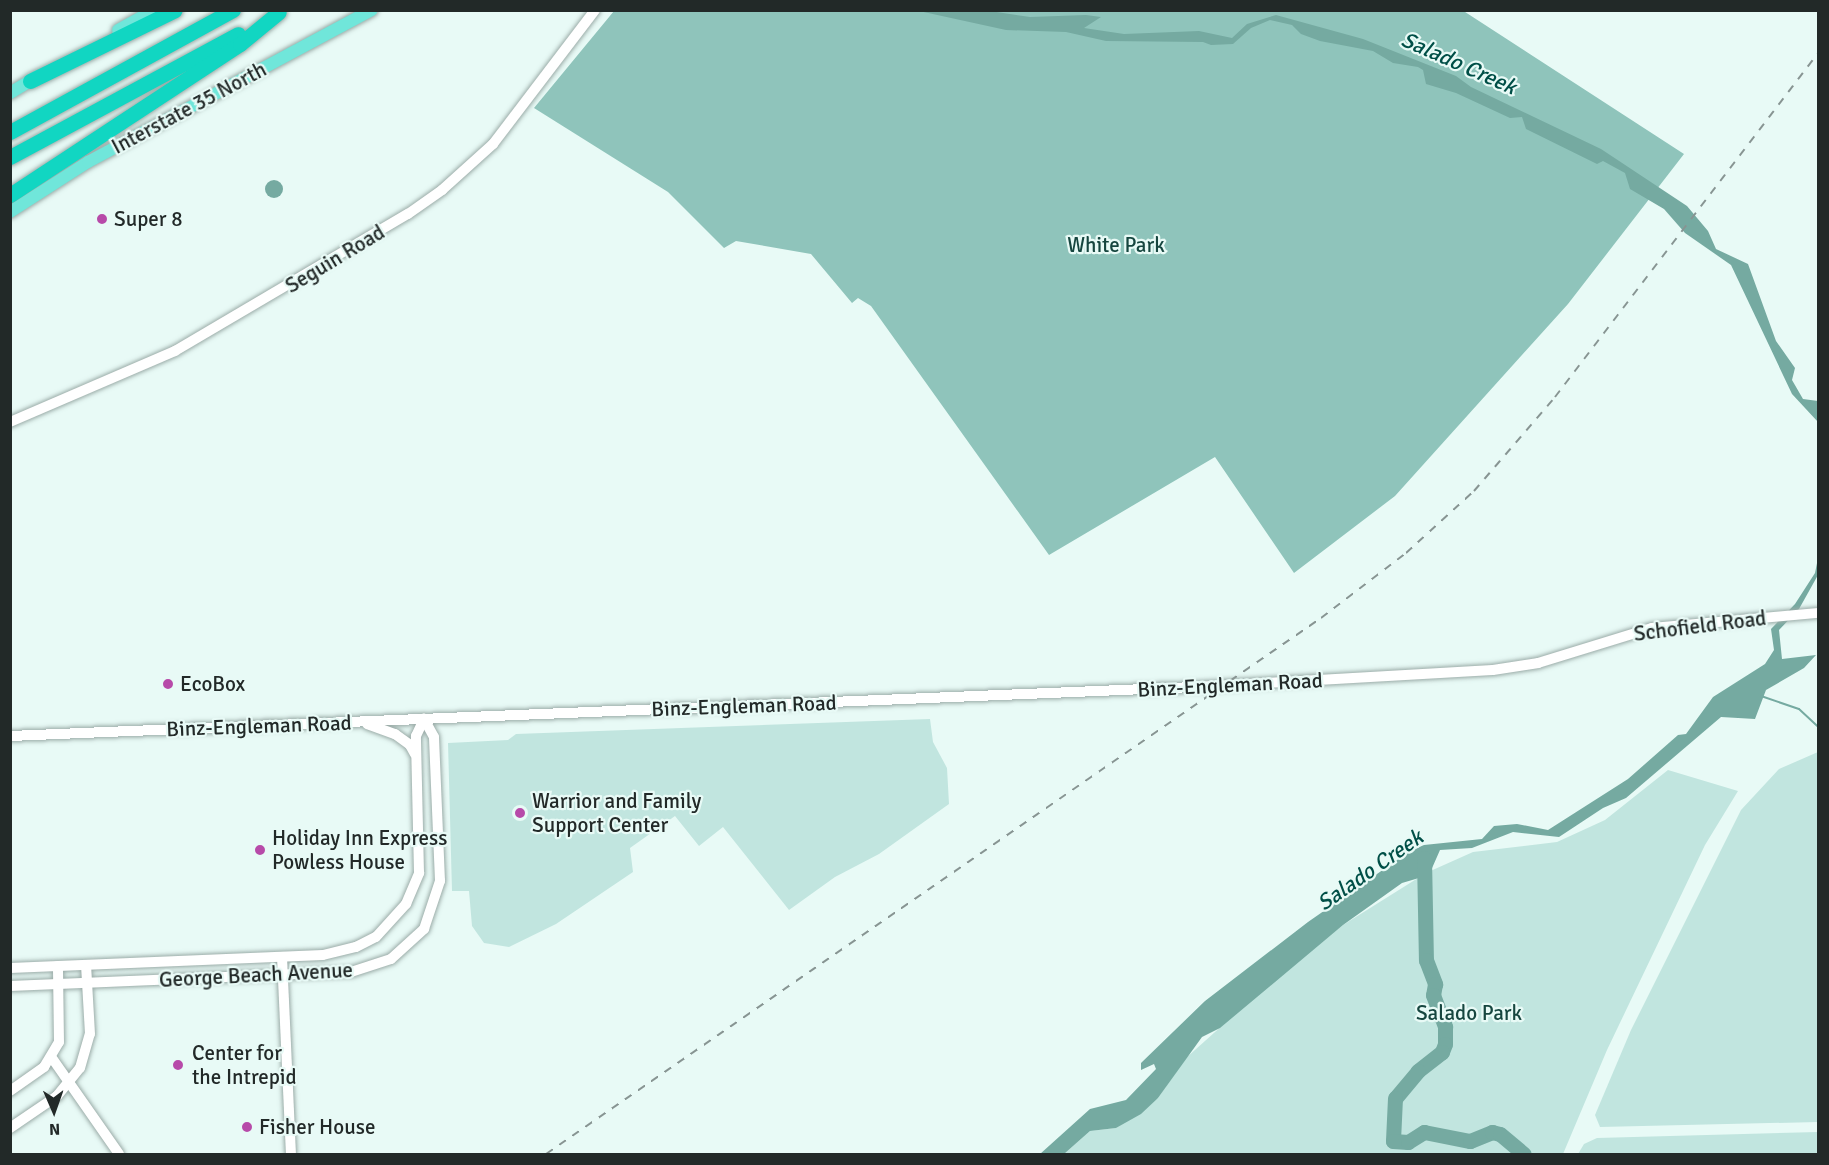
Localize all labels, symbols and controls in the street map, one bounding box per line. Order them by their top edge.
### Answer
water label: Salado Creek [1397,26,1521,100]
street label: Interstate 35 North [107,57,271,159]
place label: Super 8 [114,206,182,232]
marker: Super 8 [95,212,109,226]
street label: Seguin Road [281,220,389,298]
park label: White Park [1067,232,1165,258]
street label: Schofield Road [1632,605,1768,647]
street label: Binz-Engleman Road [1137,668,1323,702]
place label: EcoBox [180,671,245,697]
marker: EcoBox [161,677,175,691]
street label: Binz-Engleman Road [651,690,837,722]
street label: Binz-Engleman Road [166,710,352,742]
place label: Warrior and Family Support Center [532,788,701,838]
marker: Warrior and Family Support Center [513,806,527,820]
water label: Salado Creek [1312,824,1428,916]
place label: Holiday Inn Express Powless House [272,825,447,875]
marker: Holiday Inn Express Powless House [253,843,267,857]
street label: George Beach Avenue [158,957,354,993]
park label: Salado Park [1416,1000,1522,1026]
place label: Center for the Intrepid [192,1040,297,1090]
marker: Center for the Intrepid [169,1056,187,1074]
north arrow [24,1081,84,1141]
place label: Fisher House [259,1114,375,1140]
text: N [49,1119,61,1139]
marker: Fisher House [240,1120,254,1134]

